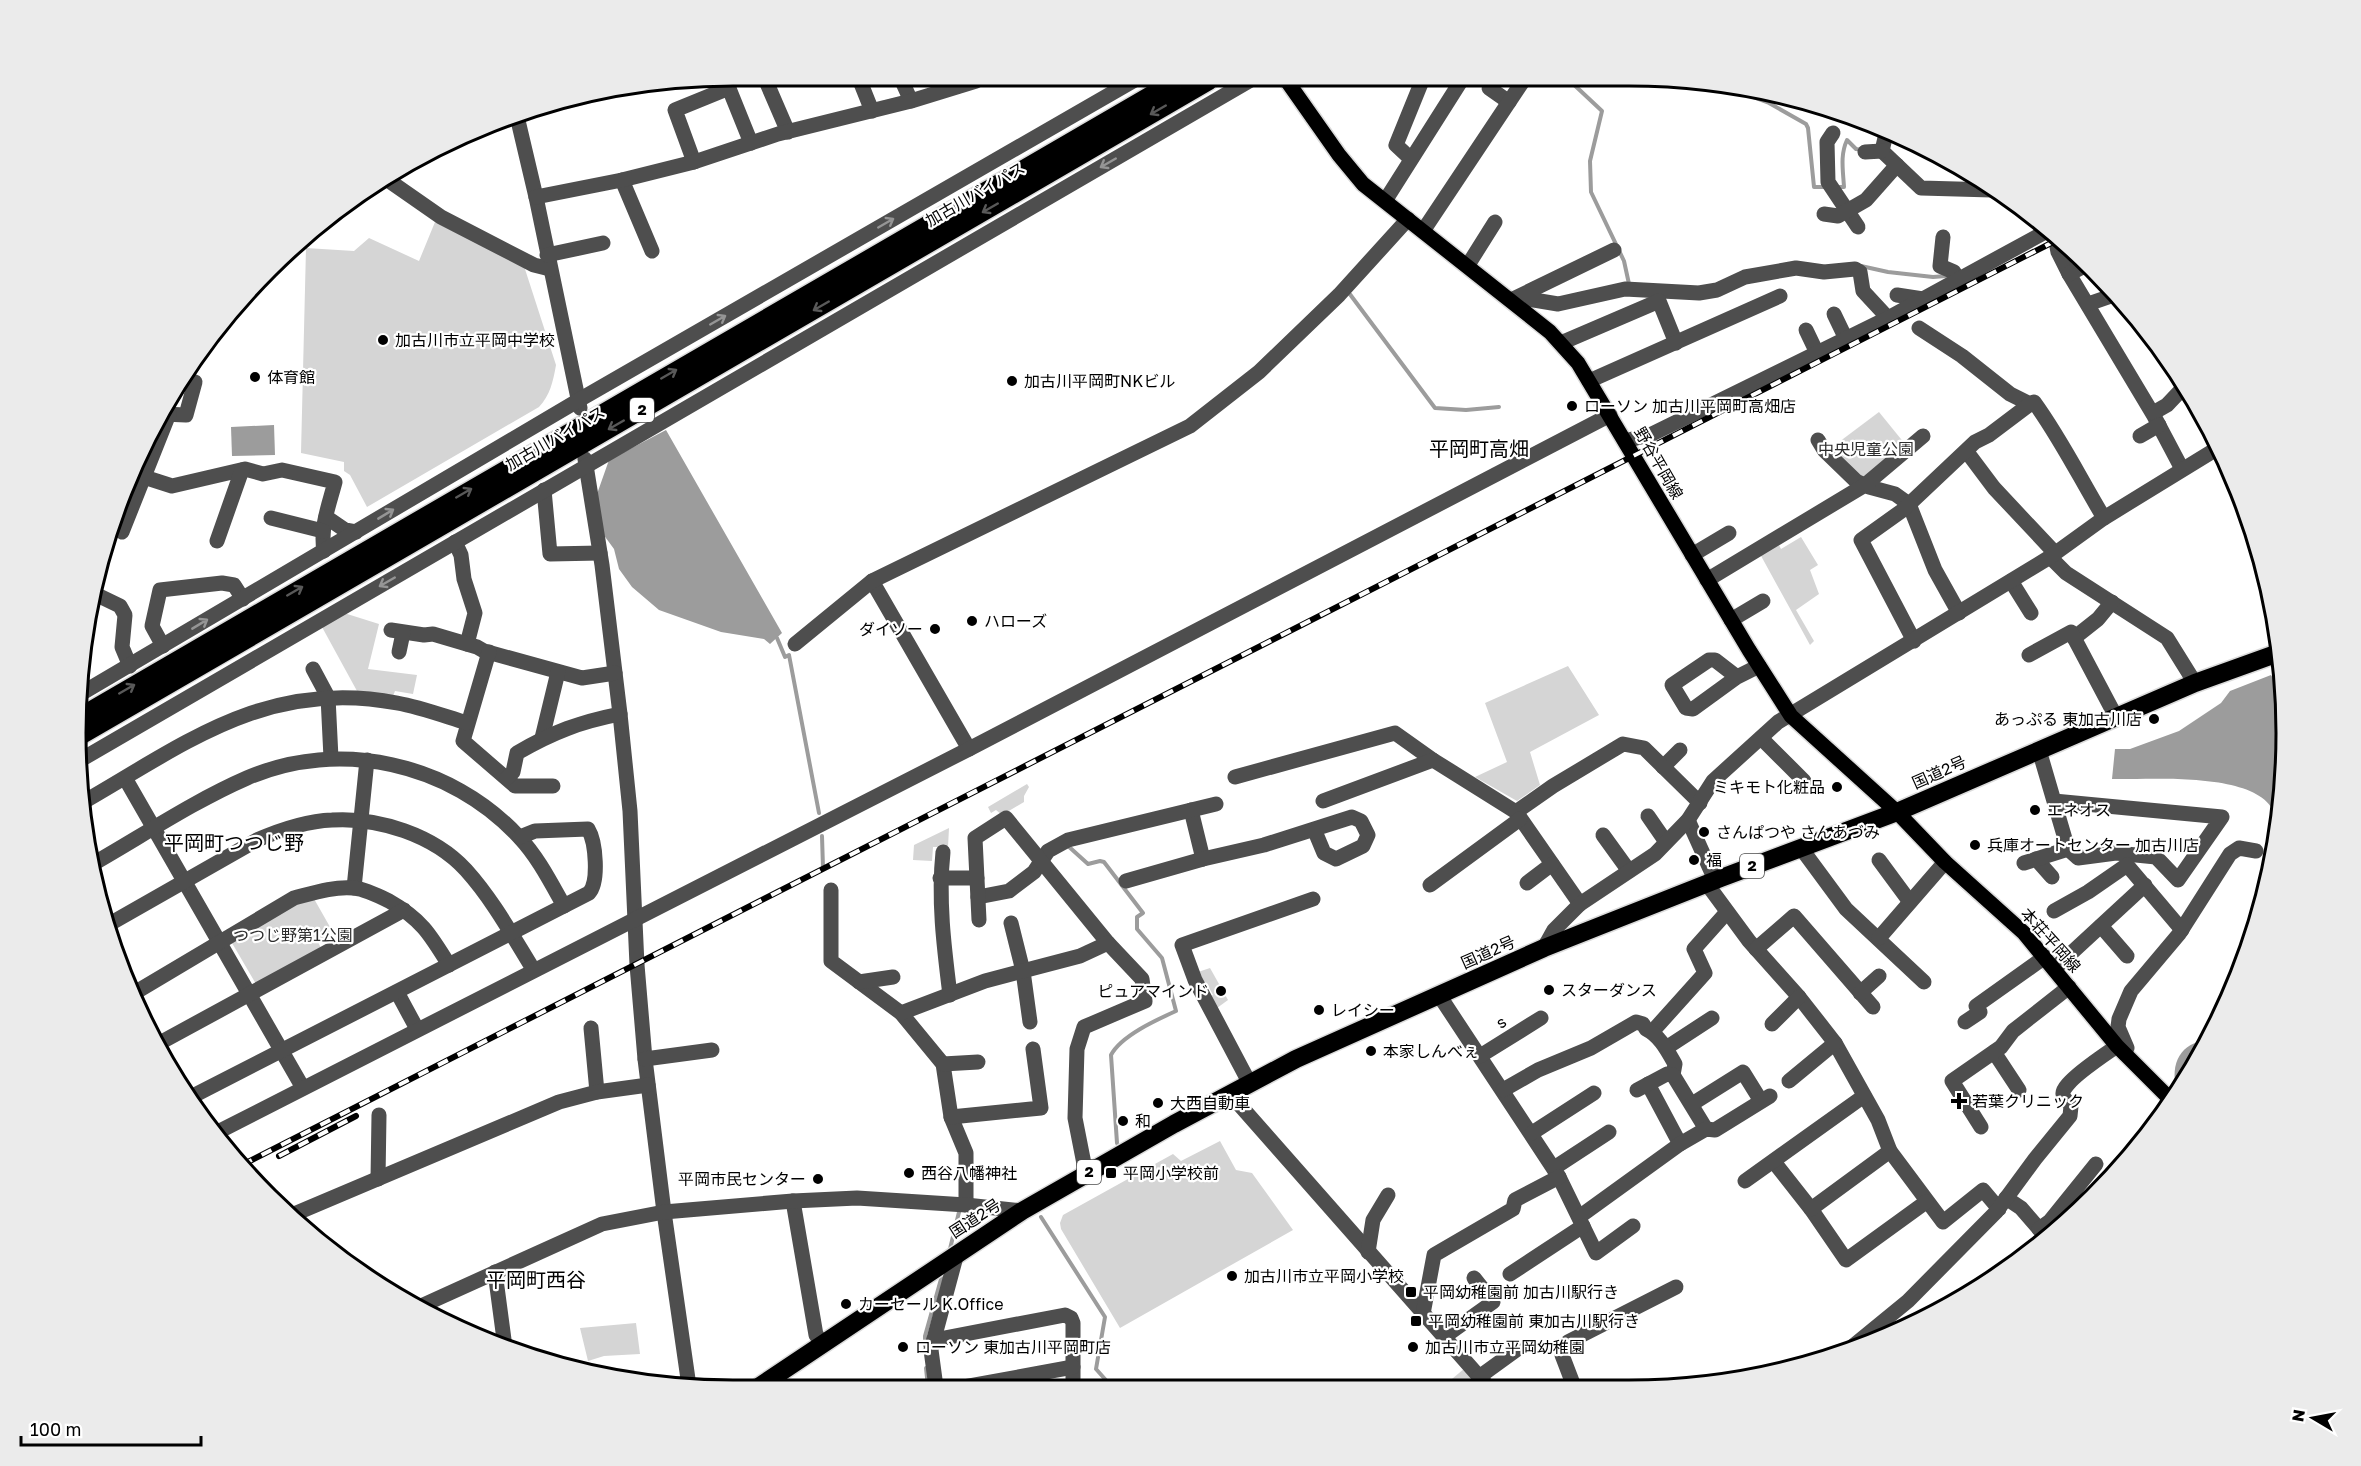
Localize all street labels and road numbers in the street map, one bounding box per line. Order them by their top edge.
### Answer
street label: 加古川バイパス [922,157,1028,231]
road number: 2 [630,398,654,422]
street label: 加古川バイパス [502,401,608,475]
street label: 野谷平岡線 [1630,423,1688,503]
street label: 国道2号 [1909,751,1969,793]
road number: 2 [1740,854,1764,878]
street label: 本荘平岡線 [2017,904,2085,976]
street label: 国道2号 [1458,931,1518,973]
street label: s [1492,1011,1510,1033]
road number: 2 [1077,1160,1101,1184]
street label: 国道2号 [946,1194,1004,1242]

